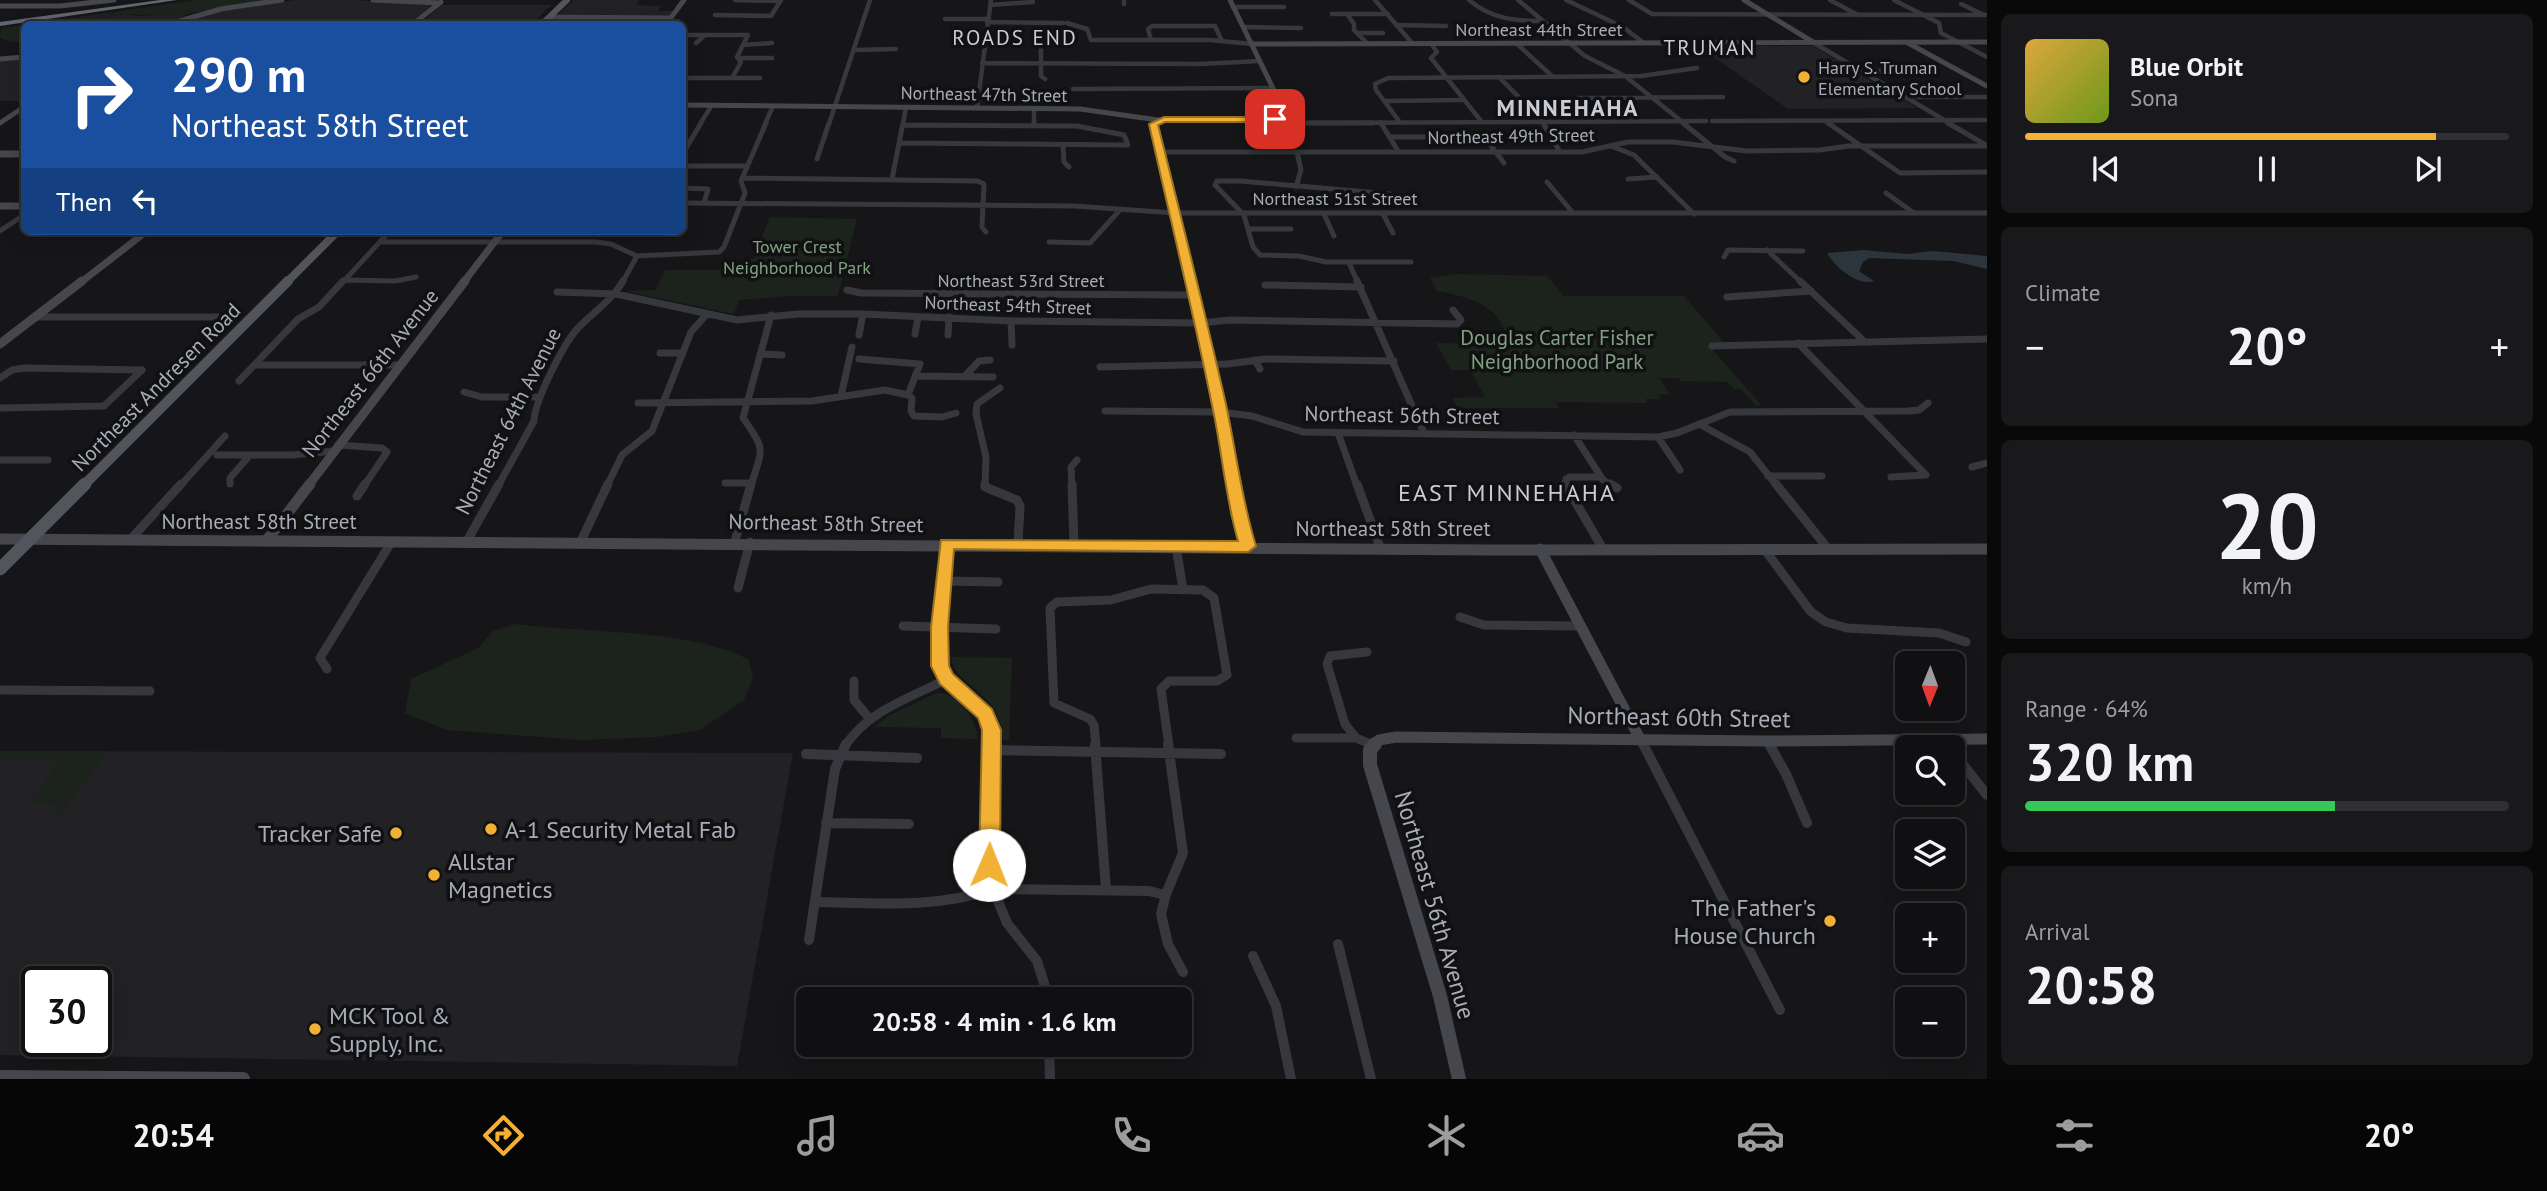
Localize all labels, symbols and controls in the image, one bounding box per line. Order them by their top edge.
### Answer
street label: Northeast 44th Street [1455,18,1623,41]
district label: ROADS END [952,24,1078,51]
district label: TRUMAN [1664,34,1756,61]
text: 290 m [171,42,306,106]
icon: right [56,49,147,140]
text: Blue Orbit [2130,50,2243,83]
place label: Harry S. Truman Elementary School [1818,56,1962,100]
marker: Harry S. Truman Elementary School [1796,69,1812,85]
street label: Northeast 47th Street [900,81,1068,107]
text: Sona [2130,83,2179,112]
pin [1245,89,1305,149]
district label: MINNEHAHA [1497,93,1639,122]
icon: arrive [1256,100,1294,138]
text: Northeast 58th Street [171,104,468,146]
street label: Northeast 49th Street [1427,123,1595,149]
icon: previous [2087,150,2125,188]
icon: pause [2248,150,2286,188]
icon: next [2409,150,2447,188]
icon: left [126,182,164,220]
text: Then [56,185,112,218]
street label: Northeast 51st Street [1252,187,1418,210]
park label: Tower Crest Neighborhood Park [723,235,871,279]
street label: Northeast 53rd Street [937,269,1105,292]
text: Climate [2025,278,2100,307]
street label: Northeast 66th Avenue [296,283,444,463]
street label: Northeast 54th Street [924,291,1092,319]
street label: Northeast Andresen Road [66,297,246,477]
text: 20° [2226,312,2308,379]
text: − [2025,322,2044,371]
text: + [2490,322,2509,371]
street label: Northeast 64th Avenue [449,323,567,519]
park label: Douglas Carter Fisher Neighborhood Park [1460,324,1654,375]
street label: Northeast 56th Street [1304,400,1500,430]
text: 20 [2215,466,2319,584]
district label: EAST MINNEHAHA [1398,477,1616,508]
street label: Northeast 58th Street [161,508,357,535]
street label: Northeast 58th Street [728,508,924,538]
street label: Northeast 58th Street [1295,515,1491,542]
text: km/h [2242,571,2292,600]
north arrow [1895,651,1965,721]
map controls [1895,651,1965,1057]
text: Range · 64% [2025,694,2148,723]
street label: Northeast 60th Street [1567,700,1791,734]
text: 320 km [2025,728,2194,795]
button: search [1895,735,1965,805]
street label: Northeast 56th Avenue [1388,787,1482,1023]
place label: A-1 Security Metal Fab [505,814,736,845]
place label: Tracker Safe [258,818,382,849]
button: layers [1895,819,1965,889]
marker: A-1 Security Metal Fab [483,821,499,837]
marker: Tracker Safe [388,825,404,841]
position arrow [952,828,1026,902]
place label: Allstar Magnetics [448,846,553,905]
marker: Allstar Magnetics [426,867,442,883]
place label: The Father's House Church [1673,892,1816,951]
button: + [1895,903,1965,973]
marker: The Father's House Church [1822,913,1838,929]
text: Arrival [2025,917,2089,946]
text: 20:58 [2025,951,2157,1018]
speed limit sign: 30 [21,966,112,1057]
button: − [1895,987,1965,1057]
place label: MCK Tool & Supply, Inc. [329,1000,450,1059]
text: 20:58 · 4 min · 1.6 km [872,1005,1117,1038]
marker: MCK Tool & Supply, Inc. [307,1021,323,1037]
icon: directions [479,1111,528,1160]
icon: music [793,1111,842,1160]
icon: phone [1107,1111,1156,1160]
icon: climate [1422,1111,1471,1160]
icon: car [1736,1111,1785,1160]
icon: filters [2050,1111,2099,1160]
text: 20:54 [133,1114,214,1156]
text: 20° [2364,1114,2414,1156]

